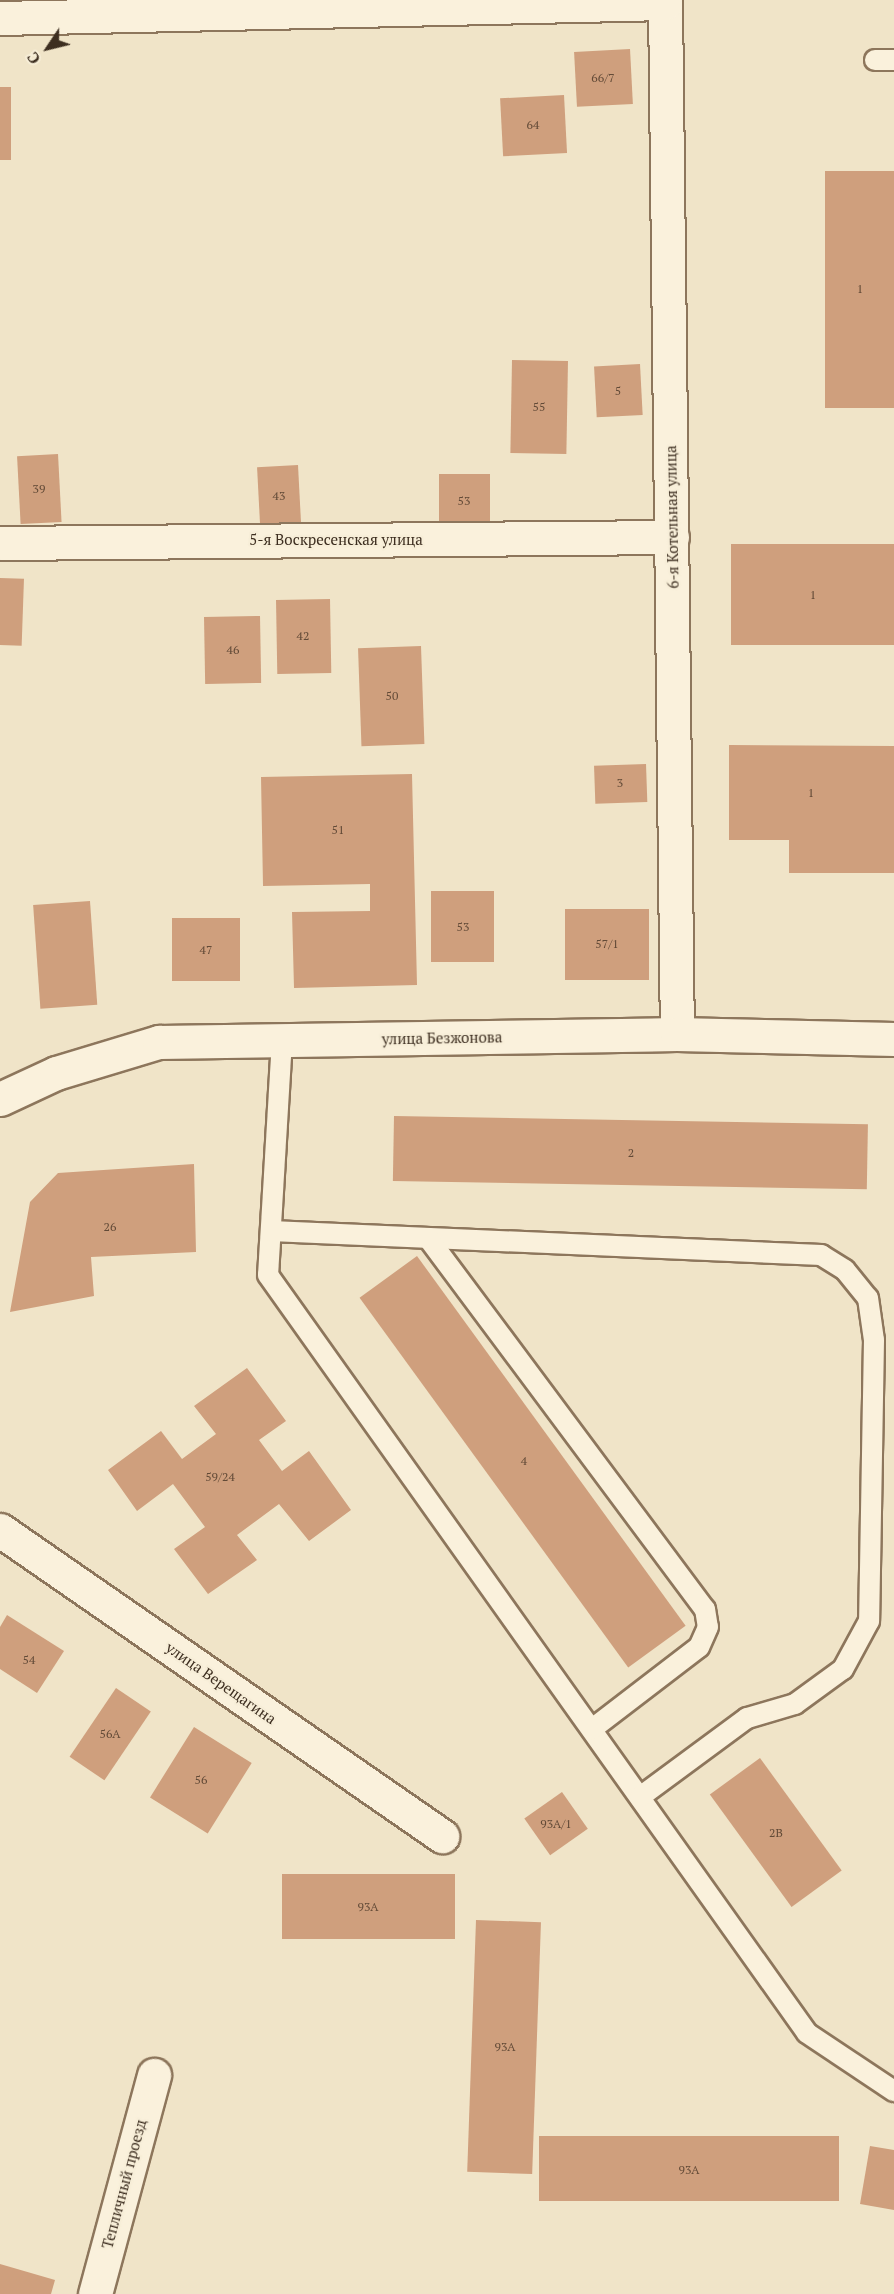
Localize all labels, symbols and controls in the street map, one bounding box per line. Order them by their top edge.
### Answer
north arrow [18,18,78,78]
text: С [21,48,45,69]
house number: 66/7 [591,71,615,85]
house number: 64 [527,118,539,132]
house number: 1 [857,282,863,296]
house number: 5 [615,384,621,398]
house number: 55 [533,400,545,414]
street label: 6-я Котельная улица [662,445,682,589]
house number: 39 [33,482,45,496]
house number: 43 [273,489,285,503]
house number: 53 [458,494,470,508]
street label: 5-я Воскресенская улица [249,531,423,549]
house number: 1 [810,588,816,602]
house number: 42 [297,629,309,643]
house number: 46 [227,643,239,657]
house number: 50 [386,689,398,703]
house number: 3 [617,776,623,790]
house number: 1 [808,786,814,800]
house number: 51 [332,823,344,837]
house number: 53 [457,920,469,934]
house number: 57/1 [595,937,619,951]
house number: 47 [200,943,212,957]
street label: улица Безжонова [382,1028,502,1048]
house number: 2 [628,1146,634,1160]
house number: 26 [104,1220,116,1234]
house number: 4 [521,1454,527,1468]
house number: 59/24 [205,1470,235,1484]
street label: улица Верещагина [162,1638,280,1728]
house number: 54 [23,1653,35,1667]
house number: 56А [100,1727,120,1741]
house number: 56 [195,1773,207,1787]
house number: 93А/1 [540,1817,572,1831]
house number: 2В [769,1826,783,1840]
house number: 93А [358,1900,378,1914]
house number: 93А [495,2040,515,2054]
street label: Тепличный проезд [98,2117,150,2251]
house number: 93А [679,2163,699,2177]

